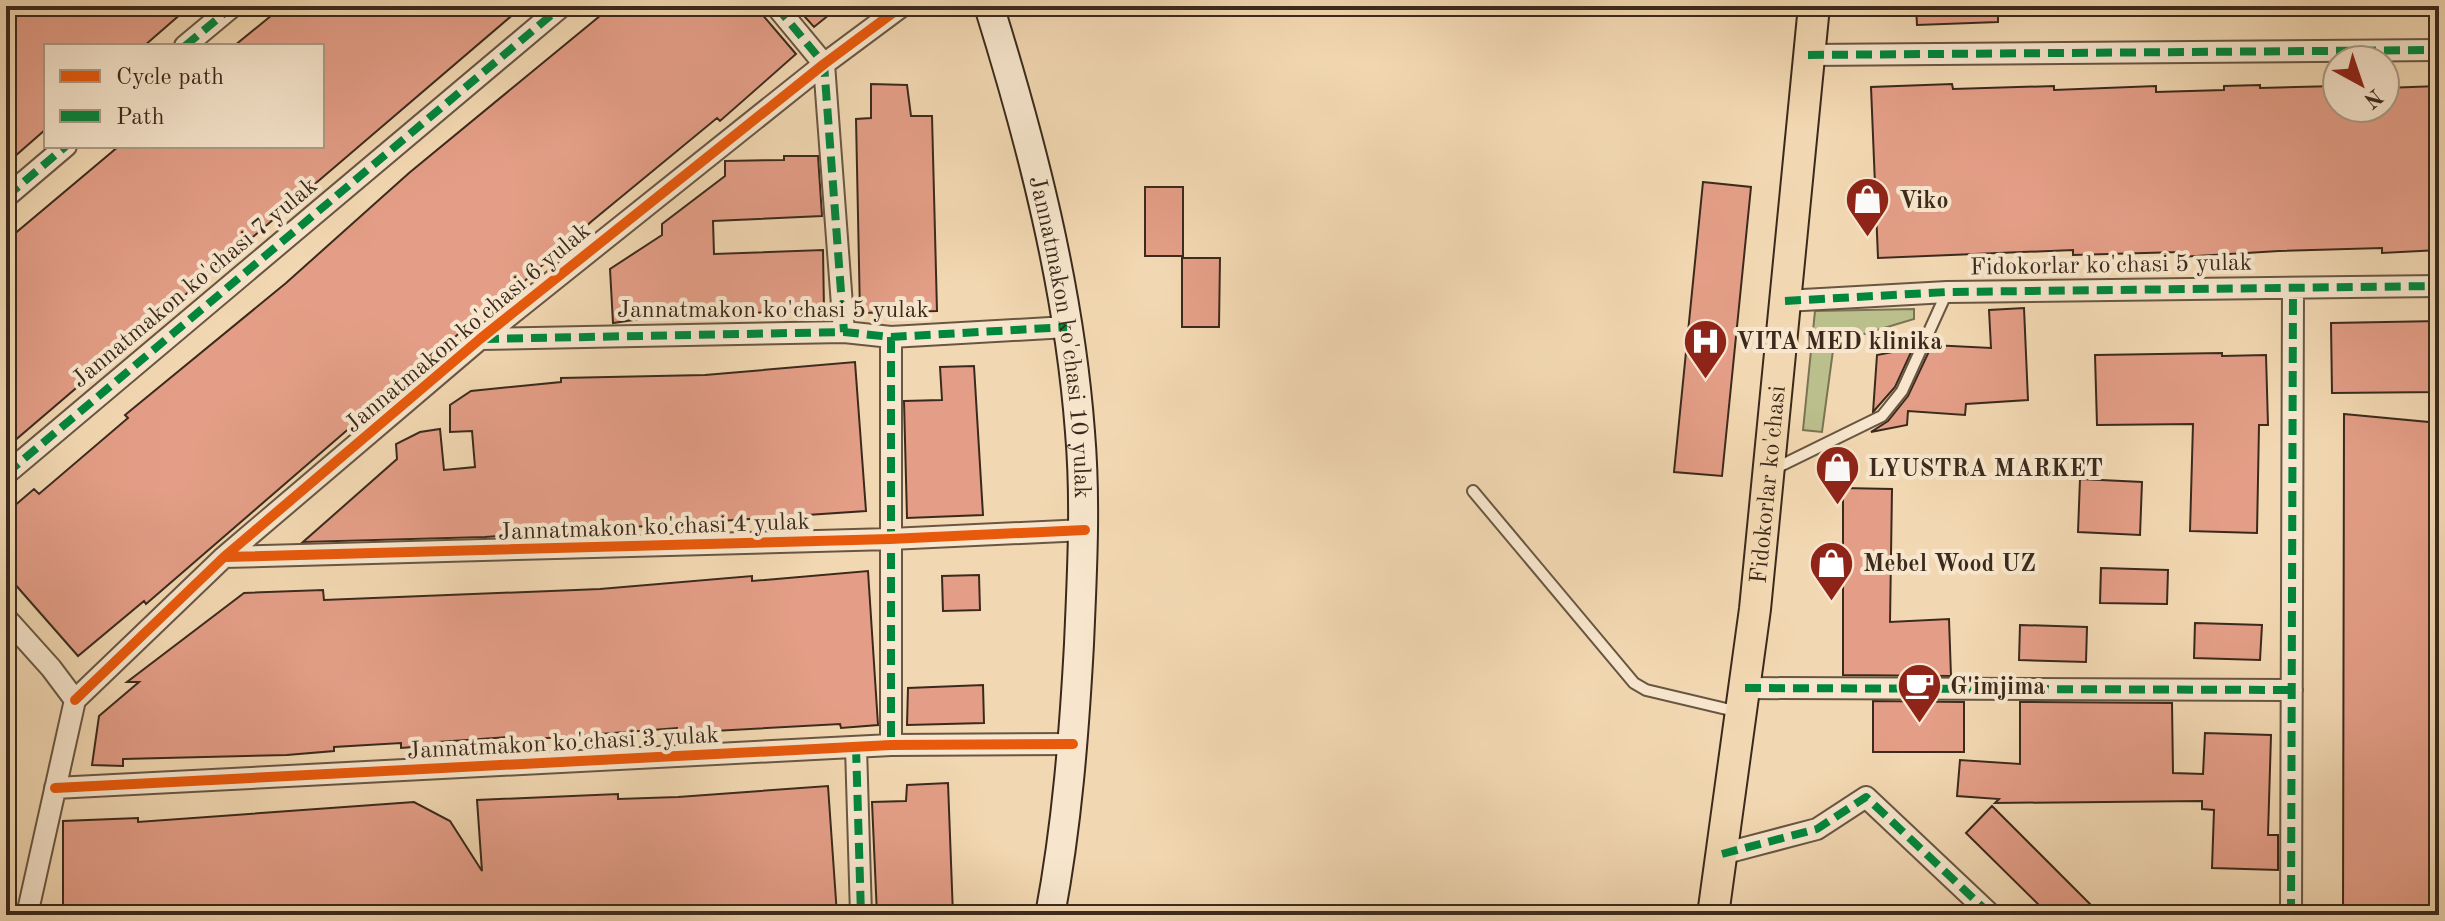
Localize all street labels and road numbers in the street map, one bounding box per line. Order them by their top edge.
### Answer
street label: Jannatmakon ko'chasi 7 yulak [68,174,323,393]
street label: Jannatmakon ko'chasi 10 yulak [1023,174,1093,499]
street label: Jannatmakon ko'chasi 6 yulak [341,219,596,438]
street label: Fidokorlar ko'chasi 5 yulak [1970,252,2252,280]
street label: Jannatmakon ko'chasi 5 yulak [617,299,929,323]
street label: Fidokorlar ko'chasi [1748,385,1791,585]
street label: Jannatmakon ko'chasi 4 yulak [498,511,810,545]
street label: Jannatmakon ko'chasi 3 yulak [407,724,720,764]

